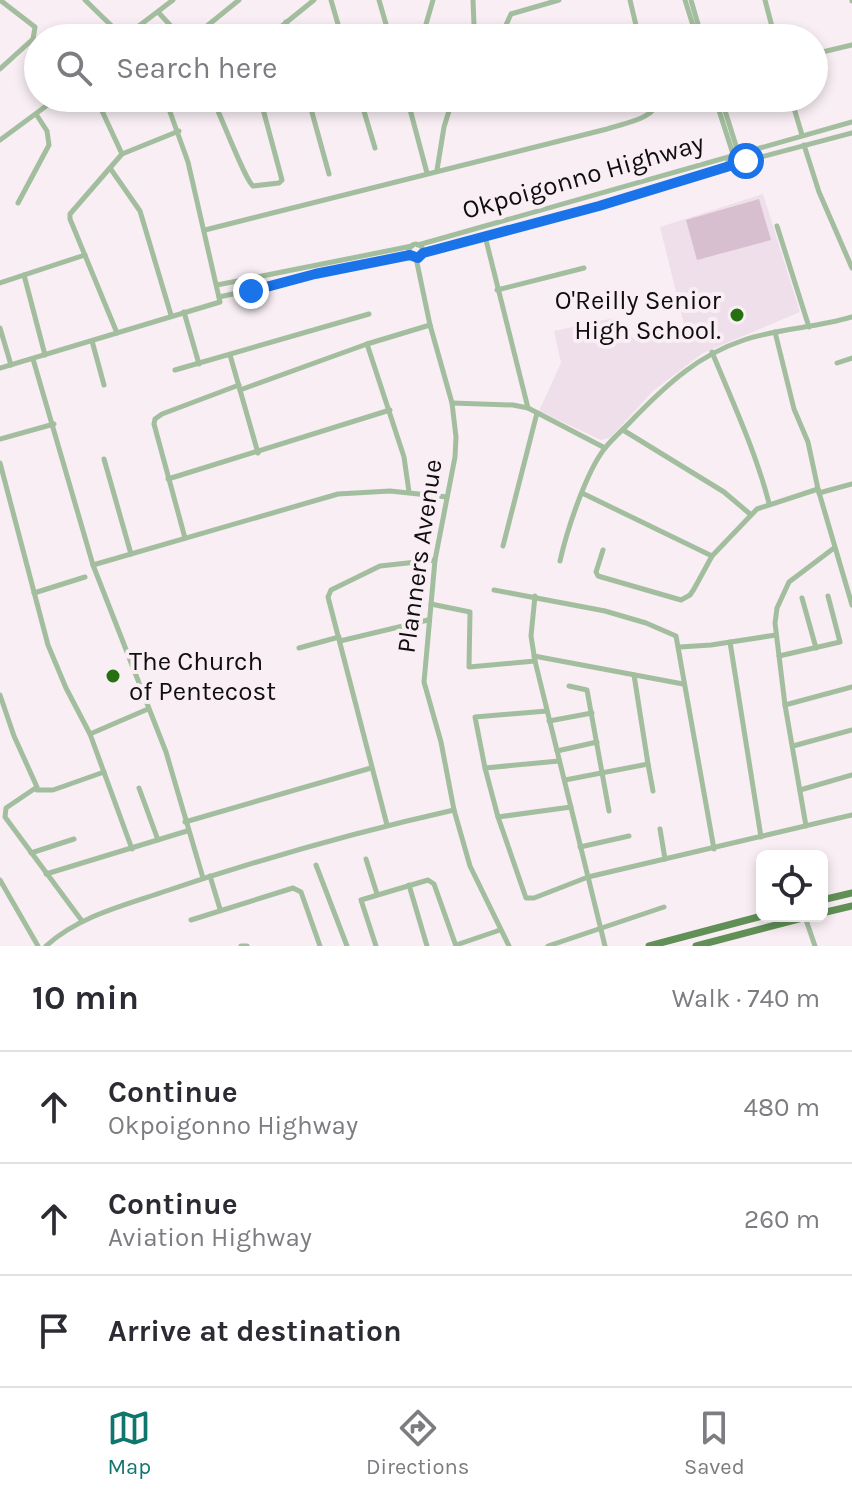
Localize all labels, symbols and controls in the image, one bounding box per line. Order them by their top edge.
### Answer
search box [24,24,828,112]
icon: search [52,46,96,90]
text: Search here [116,50,277,86]
street label: Okpoigonno Highway [459,127,708,226]
route start [728,143,764,179]
route end [233,273,269,309]
place label: O'Reilly Senior High School. [555,285,722,346]
marker: O'Reilly Senior High School. [728,306,746,324]
street label: Planners Avenue [391,457,448,655]
place label: The Church of Pentecost [129,646,276,707]
marker: The Church of Pentecost [104,667,122,685]
map controls [756,850,828,922]
button: locate [756,850,828,922]
text: 10 min [32,978,139,1018]
text: Walk · 740 m [672,983,820,1014]
text: Continue [108,1074,238,1110]
icon: ahead [32,1085,76,1129]
text: 480 m [744,1092,820,1123]
text: Okpoigonno Highway [108,1110,358,1141]
text: Continue [108,1186,238,1222]
icon: ahead [32,1197,76,1241]
text: 260 m [744,1204,820,1235]
text: Aviation Highway [108,1222,312,1253]
icon: arrive [32,1309,76,1353]
text: Arrive at destination [108,1313,402,1349]
tab: Map [107,1406,151,1480]
tab: Directions [366,1406,469,1480]
tab: Saved [684,1406,745,1480]

